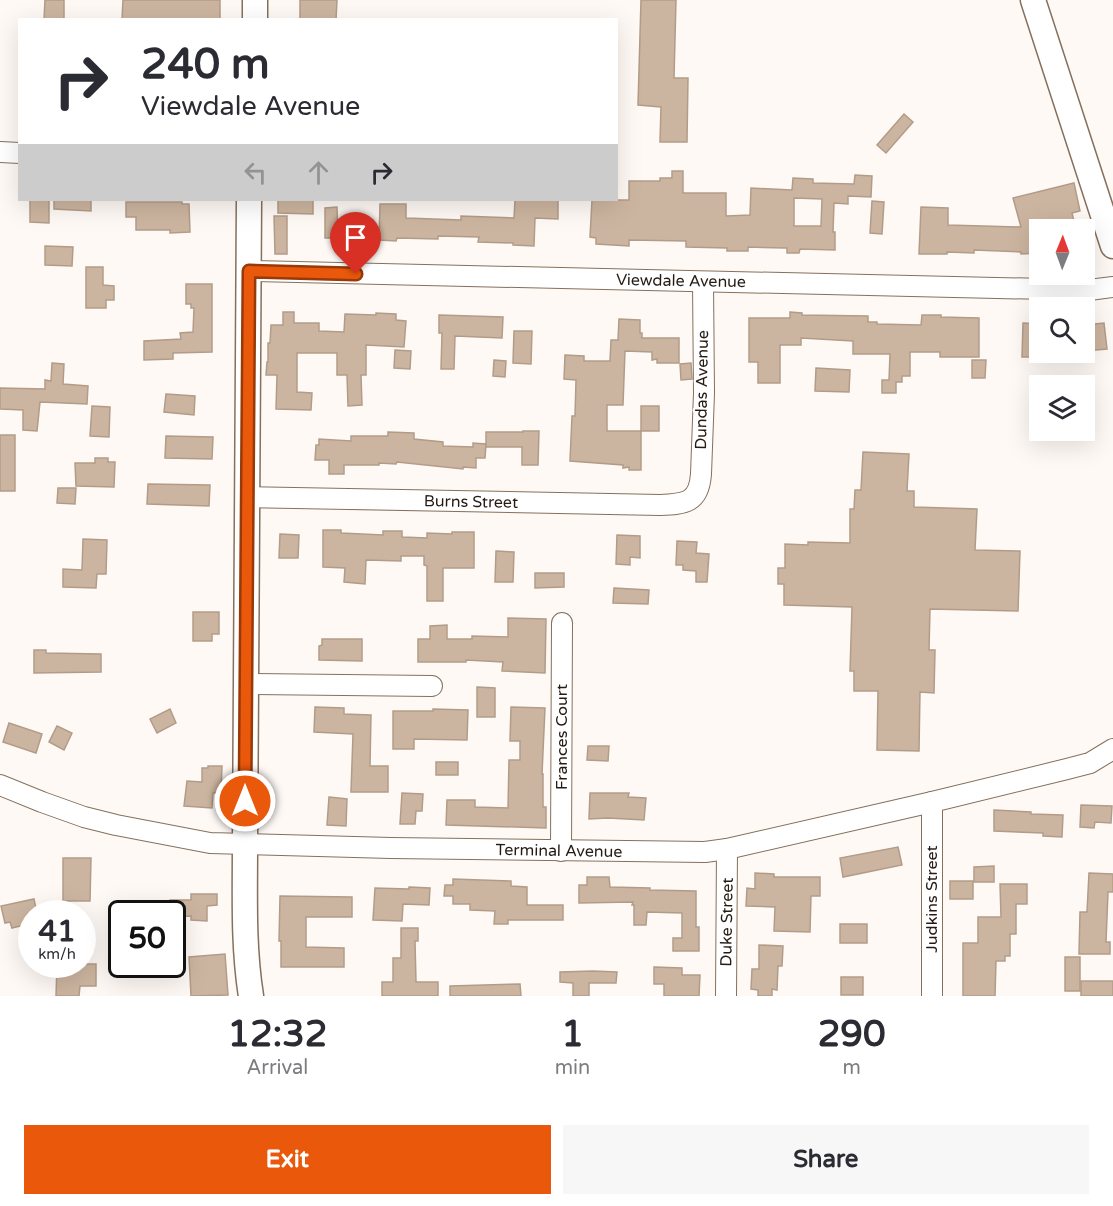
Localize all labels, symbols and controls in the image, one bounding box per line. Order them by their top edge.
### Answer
text: 240 m [141,39,270,90]
icon: right [42,42,120,120]
text: Viewdale Avenue [141,90,360,123]
icon: left [239,156,272,189]
icon: ahead [302,156,335,189]
icon: right [365,156,398,189]
pin [330,212,381,274]
north arrow [1029,219,1095,285]
map controls [1029,219,1095,441]
icon: arrive [339,221,372,254]
street label: Viewdale Avenue [616,270,746,292]
button: search [1029,297,1095,363]
street label: Dundas Avenue [691,330,713,450]
button: layers [1029,375,1095,441]
street label: Burns Street [424,491,518,513]
street label: Frances Court [552,684,572,790]
position arrow [213,769,277,833]
street label: Terminal Avenue [495,840,623,862]
street label: Judkins Street [922,845,942,953]
street label: Duke Street [716,877,738,967]
speed limit sign: 50 [108,900,186,978]
text: 41 [38,913,76,950]
text: km/h [38,945,76,963]
text: 12:32 [227,1013,327,1056]
text: 1 [561,1013,584,1056]
text: 290 [818,1013,886,1056]
text: Arrival [246,1056,308,1080]
text: min [555,1056,590,1080]
text: m [842,1056,861,1080]
button: Exit [24,1125,551,1194]
button: Share [563,1125,1089,1194]

